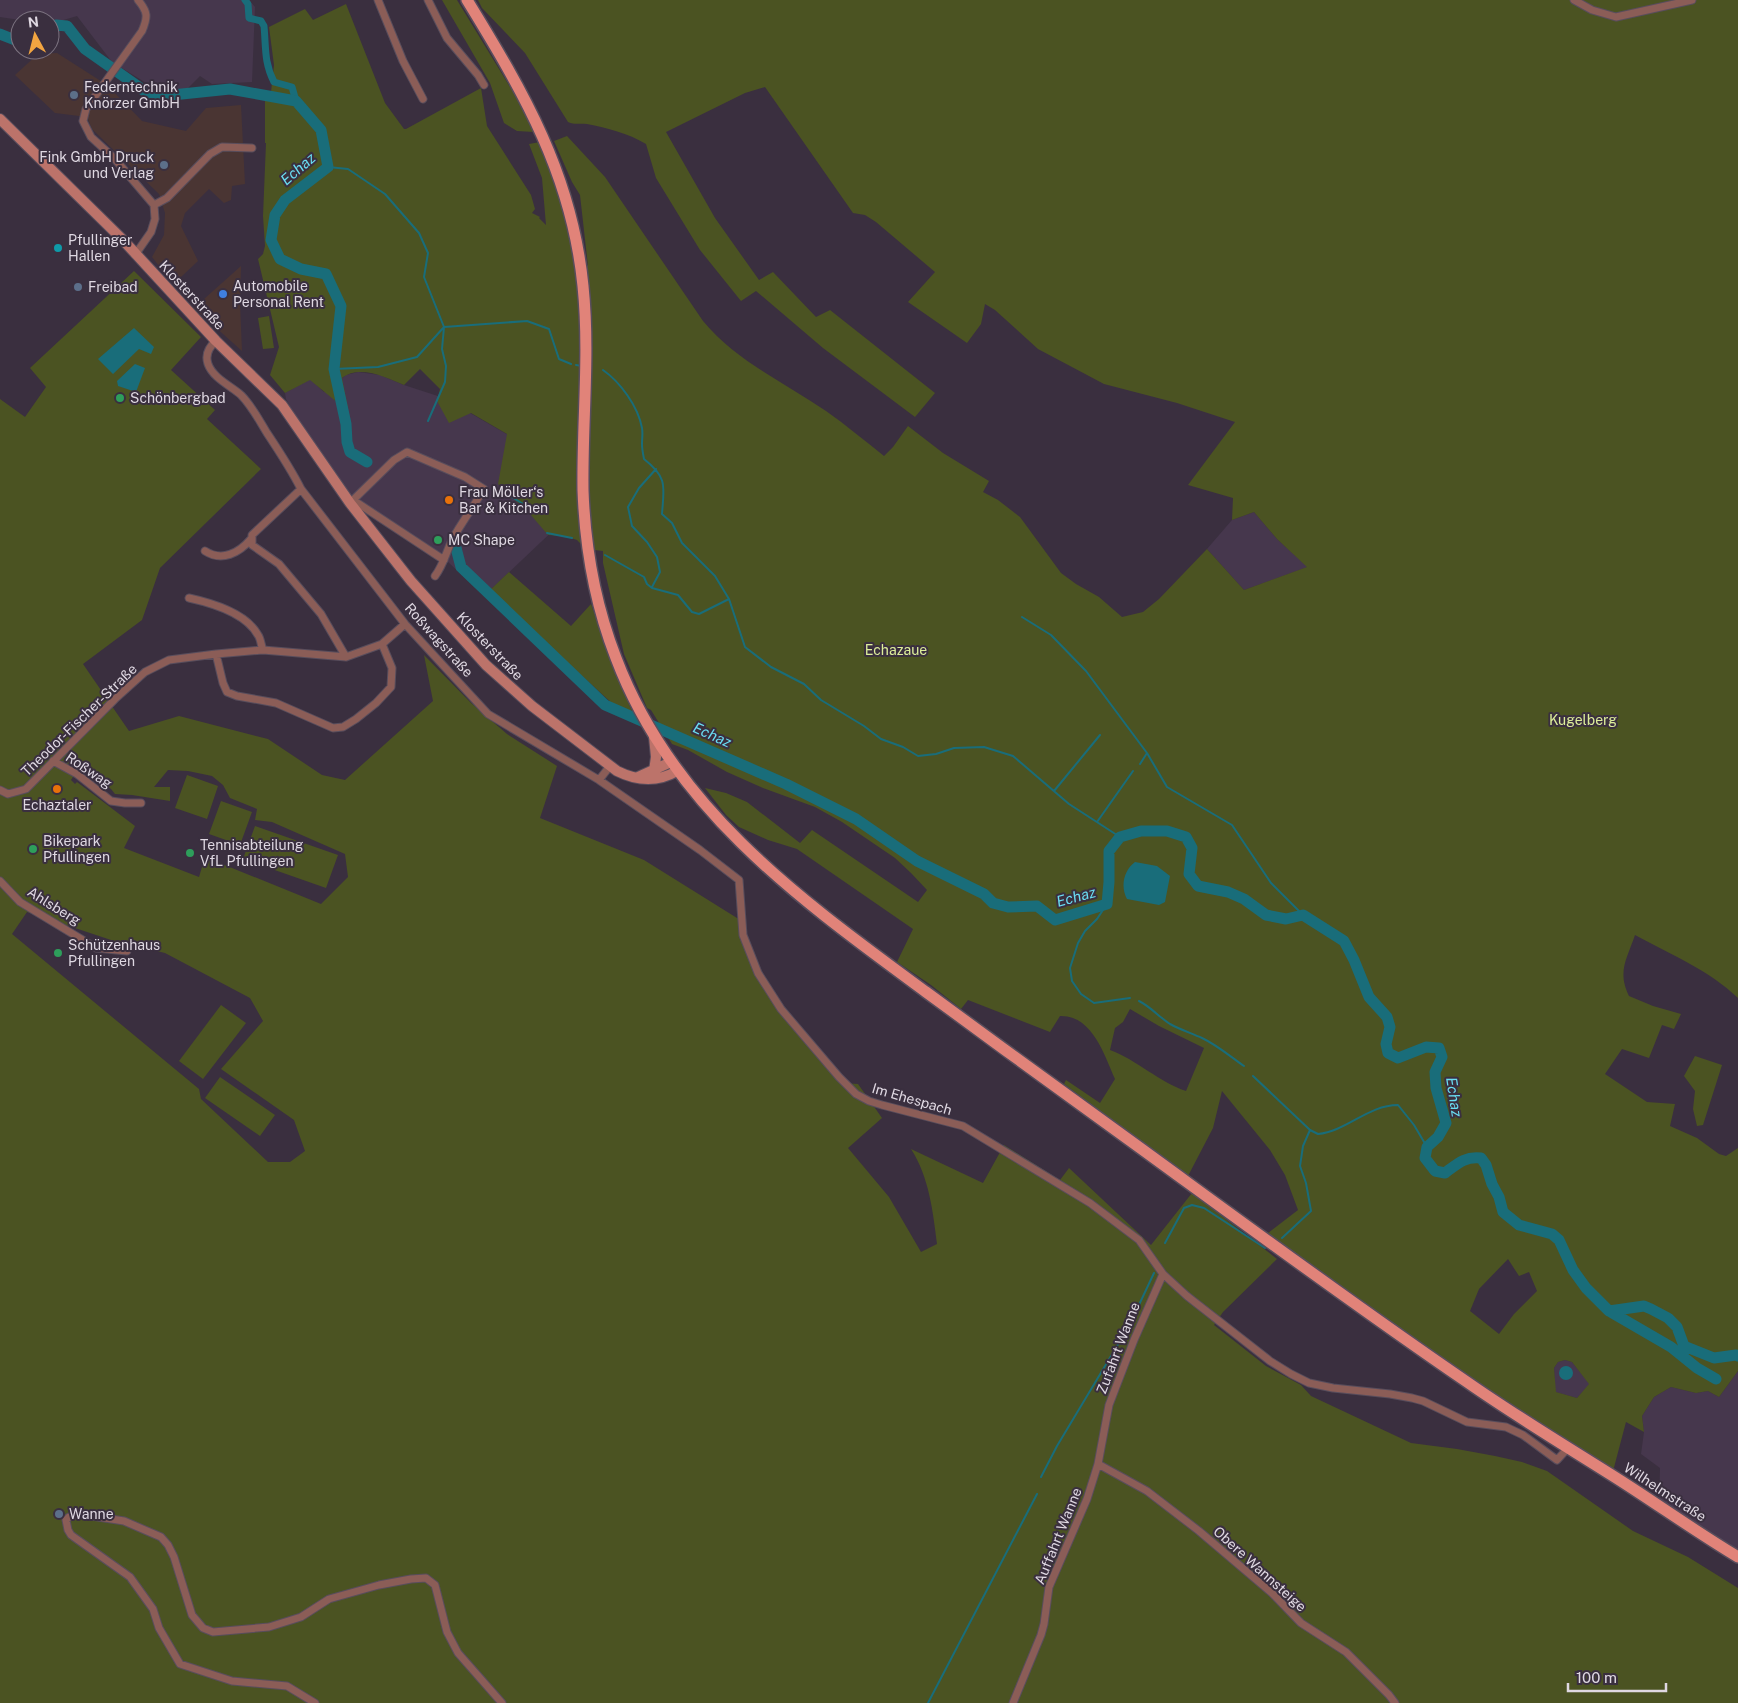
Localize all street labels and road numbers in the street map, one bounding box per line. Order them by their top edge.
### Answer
street label: Klosterstraße [156,257,228,333]
street label: Roßwagstraße [402,600,476,680]
street label: Klosterstraße [454,609,526,683]
street label: Theodor-Fischer-Straße [18,661,140,779]
street label: Roßwag [63,749,116,791]
street label: Ahlsberg [25,883,84,929]
street label: Im Ehespach [870,1080,954,1118]
street label: Zufahrt Wanne [1093,1300,1143,1396]
street label: Wilhelmstraße [1621,1459,1709,1525]
street label: Auffahrt Wanne [1031,1485,1085,1587]
street label: Obere Wannsteige [1210,1523,1310,1615]

